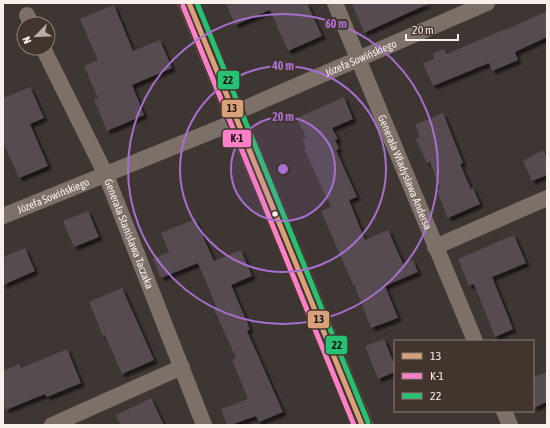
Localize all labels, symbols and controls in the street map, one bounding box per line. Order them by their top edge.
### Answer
north arrow [16,16,56,56]
scale bar [406,16,458,42]
text: 60 m [325,17,347,31]
text: 20 m [412,23,434,37]
text: N [20,35,34,45]
street label: Józefa Sowińskiego [323,37,398,79]
text: 40 m [271,59,294,73]
line badge: 22 [217,70,240,90]
text: 22 [223,74,233,86]
line badge: 13 [221,99,244,118]
text: 13 [227,102,237,114]
text: 20 m [272,110,294,124]
street label: Generała Władysława Andersa [376,113,434,231]
line badge: K-1 [222,129,252,148]
text: K-1 [231,132,243,144]
centre of rings [276,162,290,176]
street label: Józefa Sowińskiego [15,176,91,216]
street label: Generała Stanisława Taczaka [102,177,156,291]
unlabelled marker [270,209,280,219]
line badge: 13 [307,310,330,329]
text: 13 [314,313,324,325]
line badge: 22 [325,335,348,355]
text: 22 [332,339,342,351]
legend [394,340,534,412]
text: 13 [430,349,441,363]
text: K-1 [430,369,444,383]
text: 22 [430,389,441,403]

